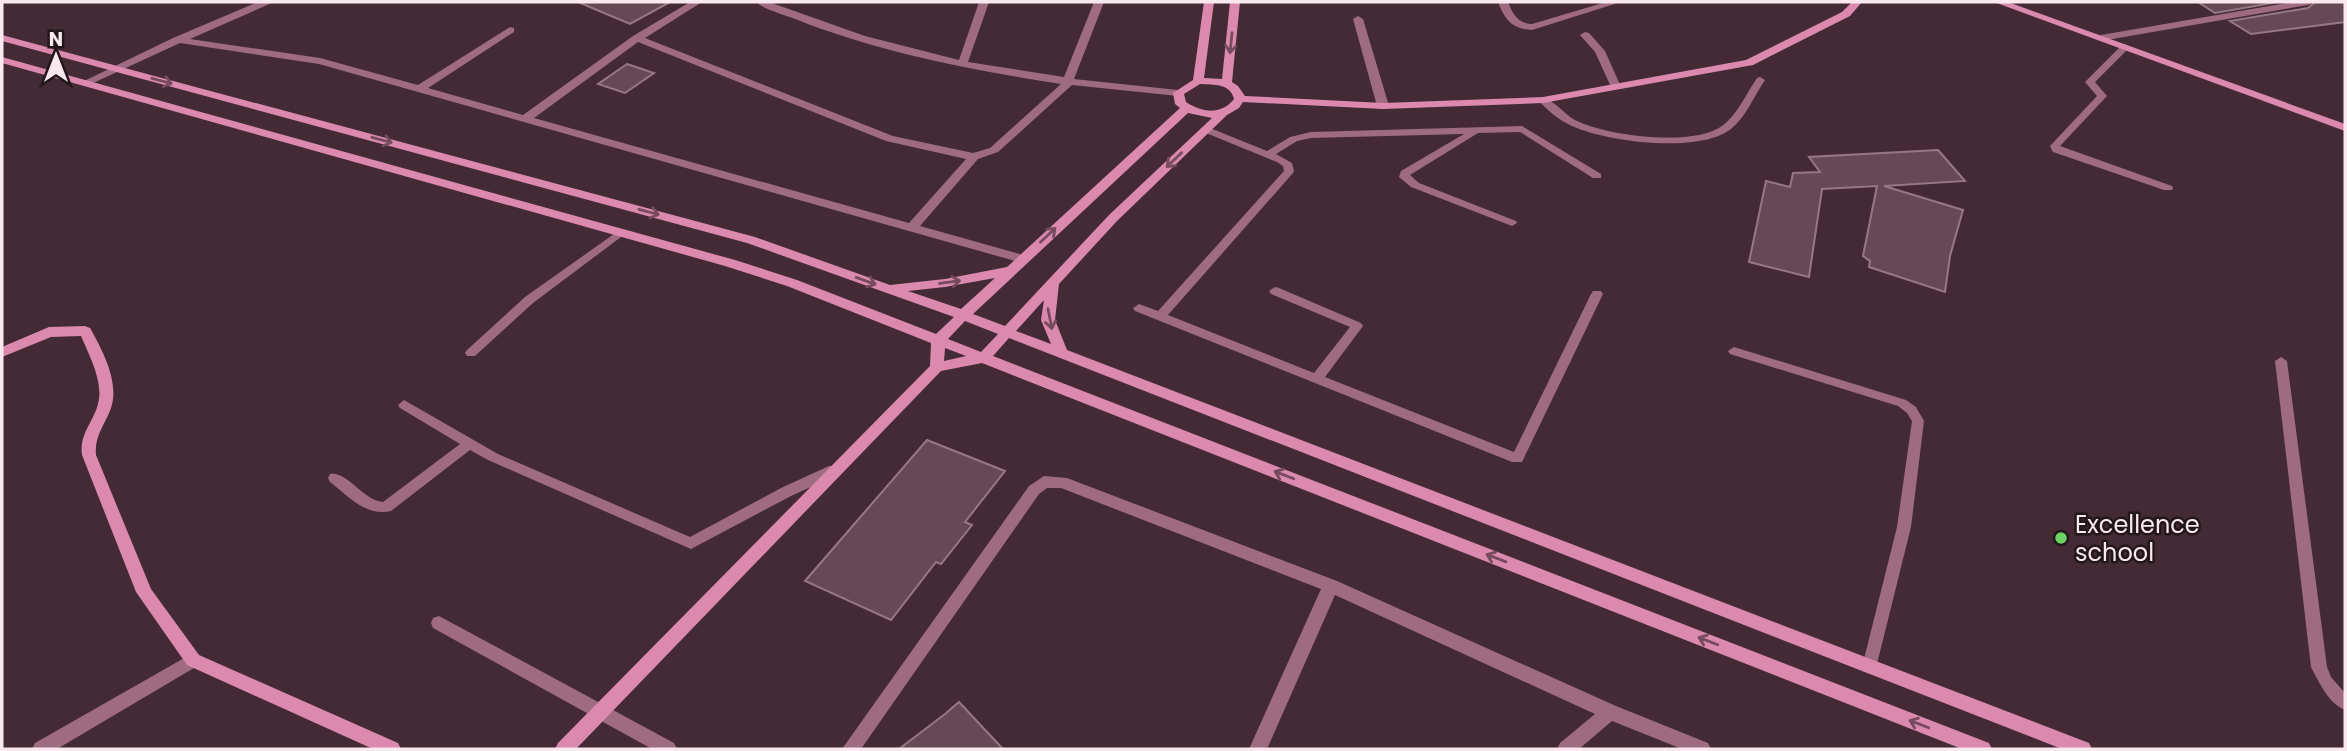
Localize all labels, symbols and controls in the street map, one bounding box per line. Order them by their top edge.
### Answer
north arrow [21,21,91,91]
text: N [49,26,63,53]
one-way arrow [1224,31,1237,53]
one-way arrow [151,75,173,88]
one-way arrow [370,134,393,147]
one-way arrow [1165,151,1182,168]
one-way arrow [637,206,660,219]
one-way arrow [1039,226,1056,243]
one-way arrow [938,275,961,288]
one-way arrow [854,276,876,288]
one-way arrow [1044,307,1057,329]
one-way arrow [1274,467,1296,480]
place label: Excellence school [2075,508,2200,569]
marker: Excellence school [2053,530,2069,546]
one-way arrow [1485,550,1507,563]
one-way arrow [1697,634,1719,647]
one-way arrow [1909,717,1931,730]

